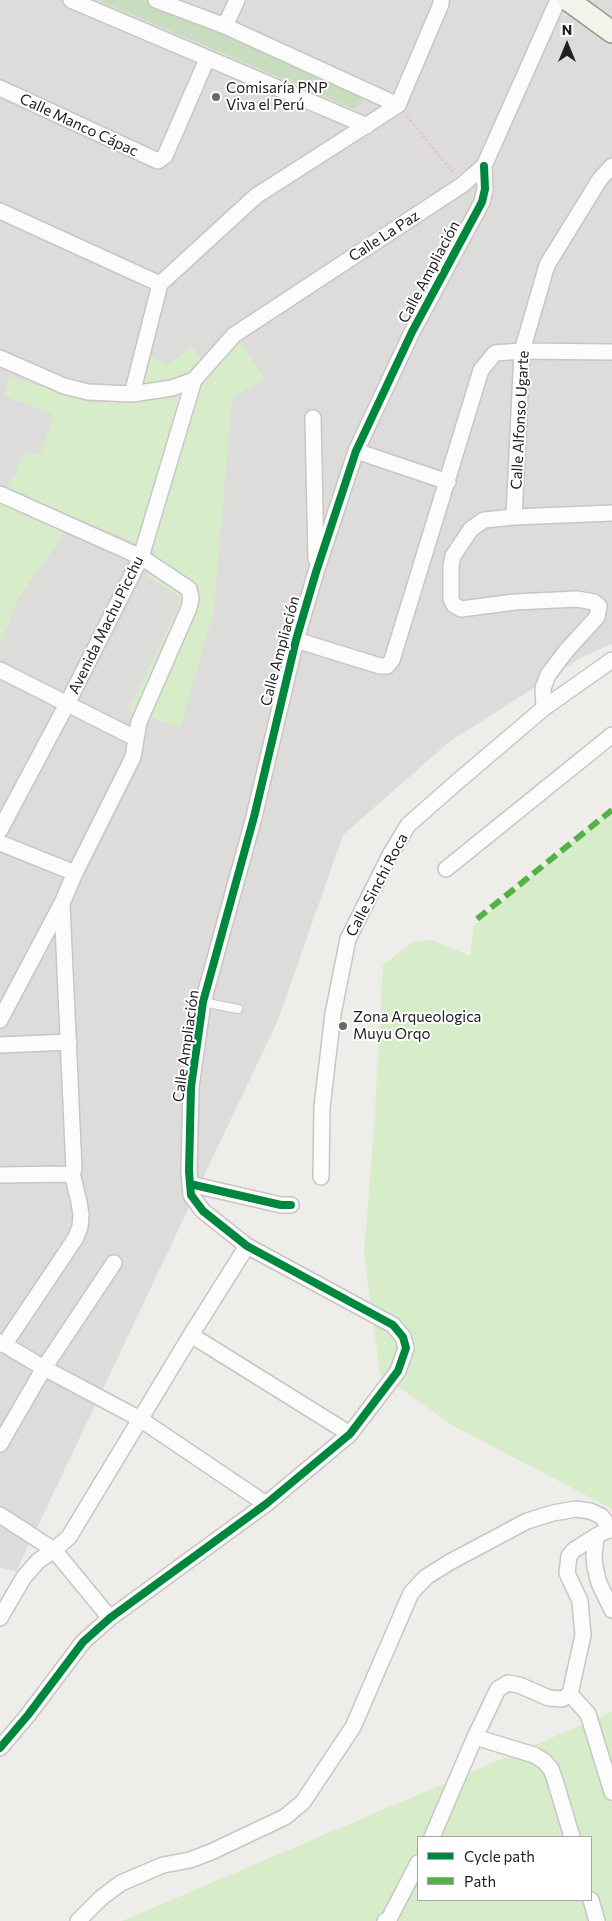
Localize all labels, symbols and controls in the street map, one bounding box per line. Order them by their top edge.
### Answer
north arrow [542,20,592,70]
text: N [562,21,572,38]
place label: Comisaría PNP Viva el Perú [226,79,328,114]
street label: Calle Manco Cápac [17,90,141,160]
marker: Comisaría PNP Viva el Perú [210,91,222,103]
street label: Calle La Paz [345,207,423,265]
street label: Calle Ampliación [394,218,464,326]
street label: Calle Alfonso Ugarte [507,350,533,490]
street label: Avenida Machu Picchu [65,553,147,697]
street label: Calle Ampliación [257,594,303,708]
street label: Calle Sinchi Roca [342,830,412,940]
street label: Calle Ampliación [169,989,203,1103]
place label: Zona Arqueologica Muyu Orqo [353,1008,481,1043]
marker: Zona Arqueologica Muyu Orqo [337,1020,349,1032]
legend [417,1836,592,1901]
text: Cycle path [464,1847,535,1865]
text: Path [464,1872,496,1890]

